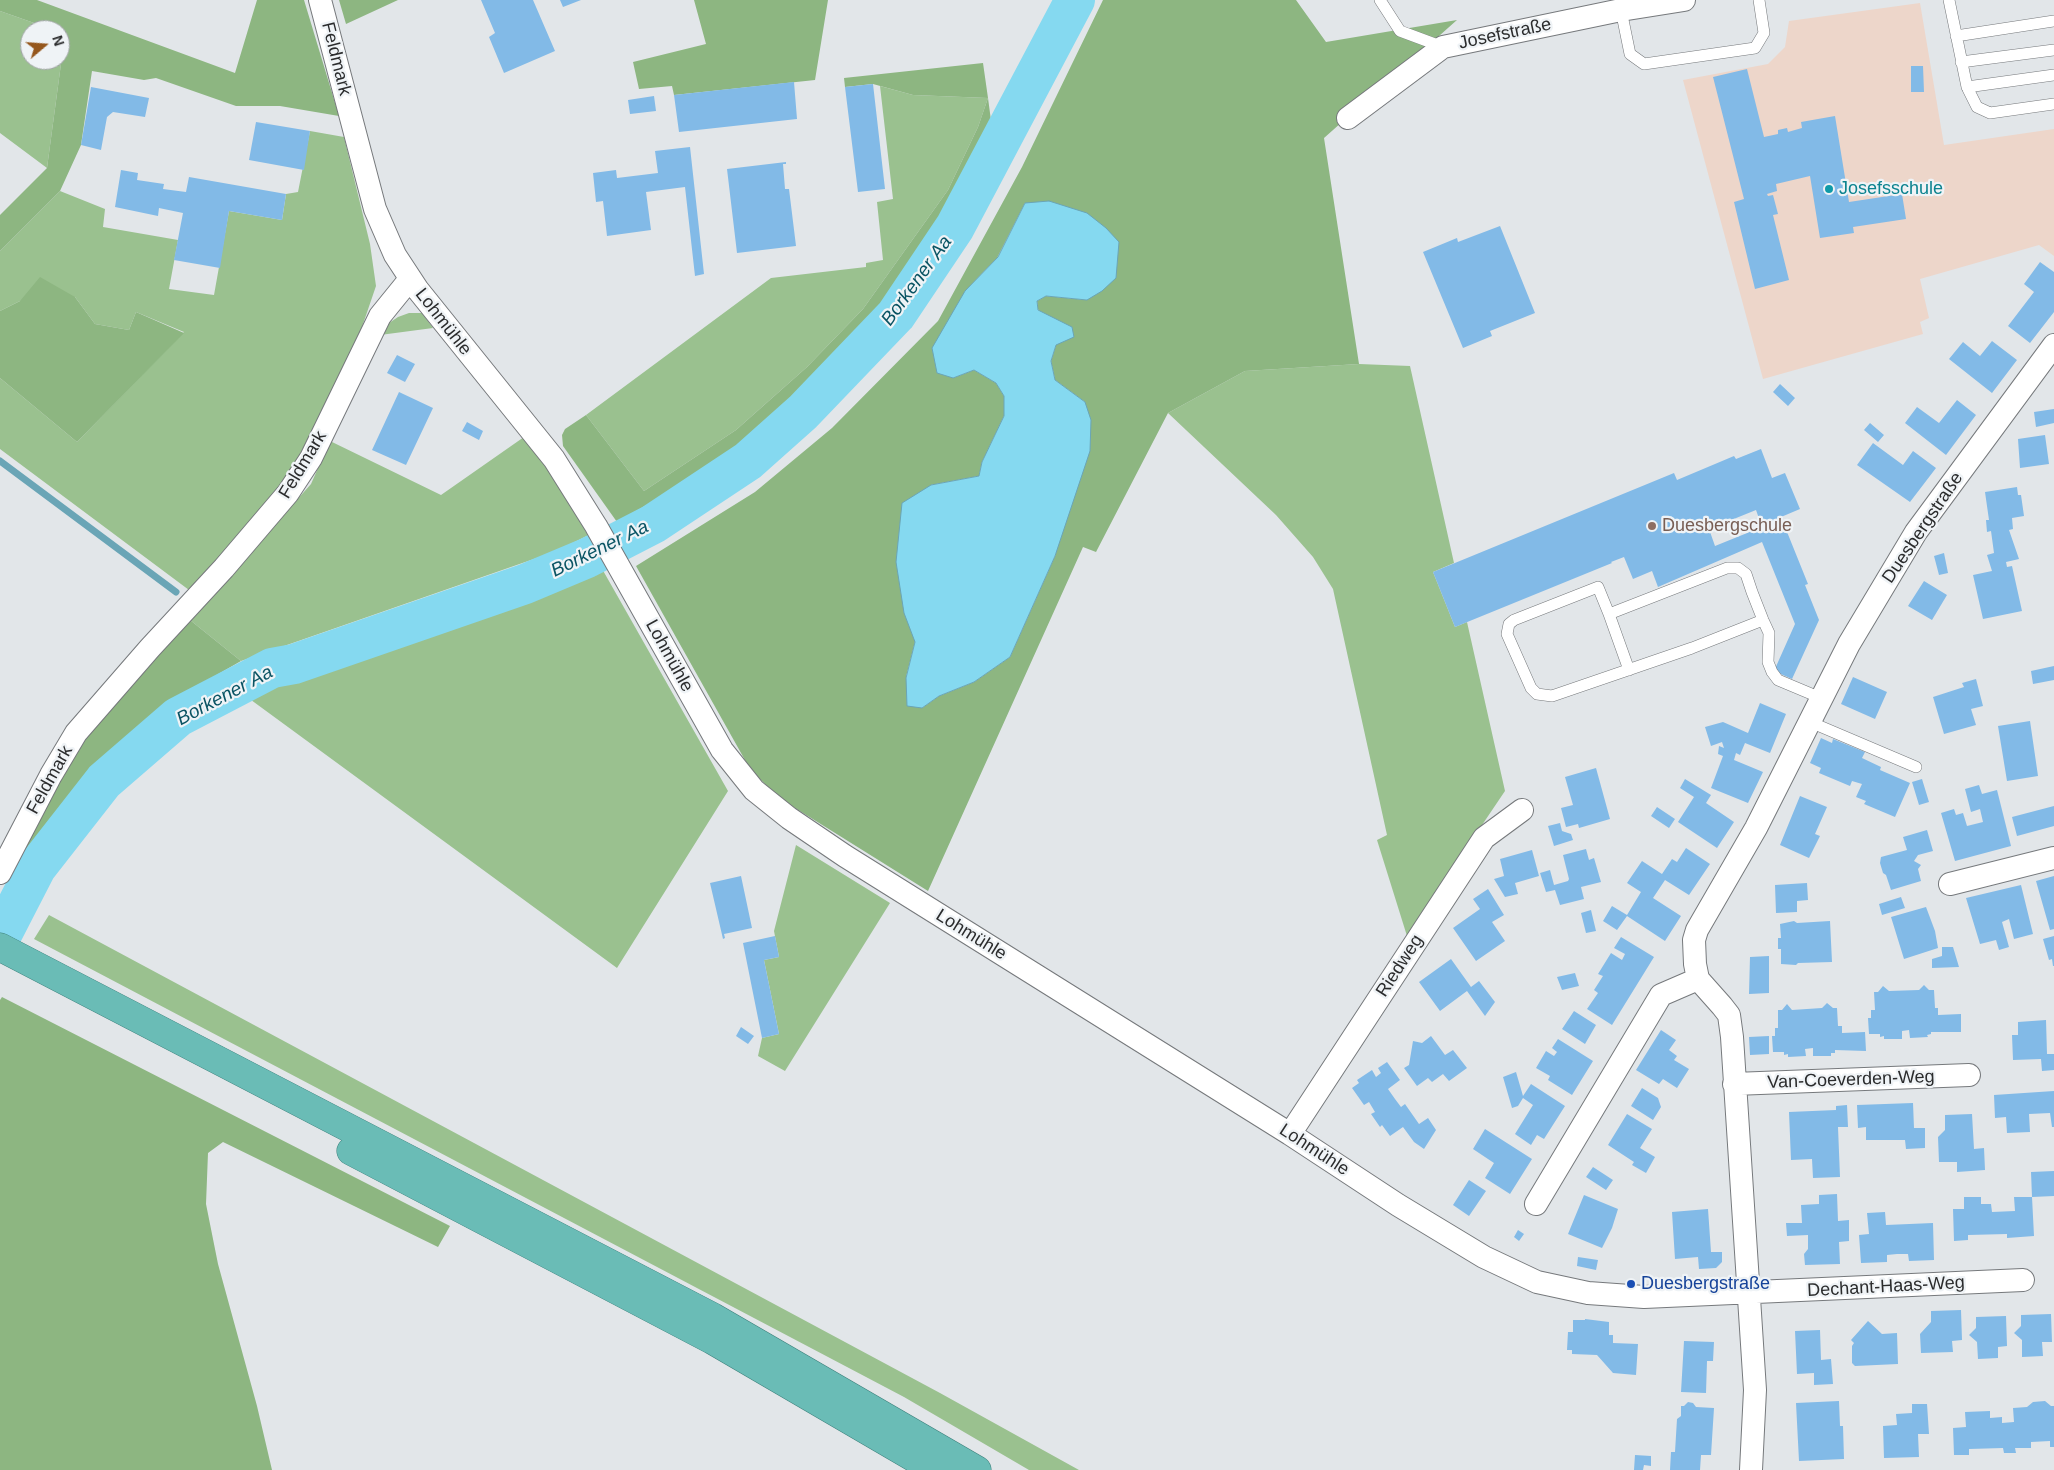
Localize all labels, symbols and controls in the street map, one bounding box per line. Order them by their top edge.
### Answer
street label: Josefstraße [1457,14,1553,54]
north arrow [20,20,70,70]
street label: Feldmark [316,20,356,98]
text: N [49,33,67,48]
place label: Josefsschule [1839,178,1943,200]
marker: Josefsschule [1823,183,1835,195]
water label: Borkener Aa [877,232,957,330]
street label: Lohmühle [410,284,476,360]
street label: Feldmark [274,427,332,503]
street label: Duesbergstraße [1878,468,1968,588]
place label: Duesbergschule [1662,515,1792,537]
water label: Borkener Aa [548,516,652,582]
marker: Duesbergschule [1646,520,1658,532]
street label: Lohmühle [640,616,698,696]
water label: Borkener Aa [173,661,277,731]
street label: Feldmark [22,742,78,818]
street label: Lohmühle [932,905,1010,965]
street label: Riedweg [1372,931,1428,1001]
street label: Van-Coeverden-Weg [1767,1066,1935,1094]
street label: Lohmühle [1275,1119,1353,1181]
street label: Dechant-Haas-Weg [1807,1272,1965,1302]
place label: Duesbergstraße [1641,1273,1770,1295]
marker: Duesbergstraße [1625,1278,1637,1290]

